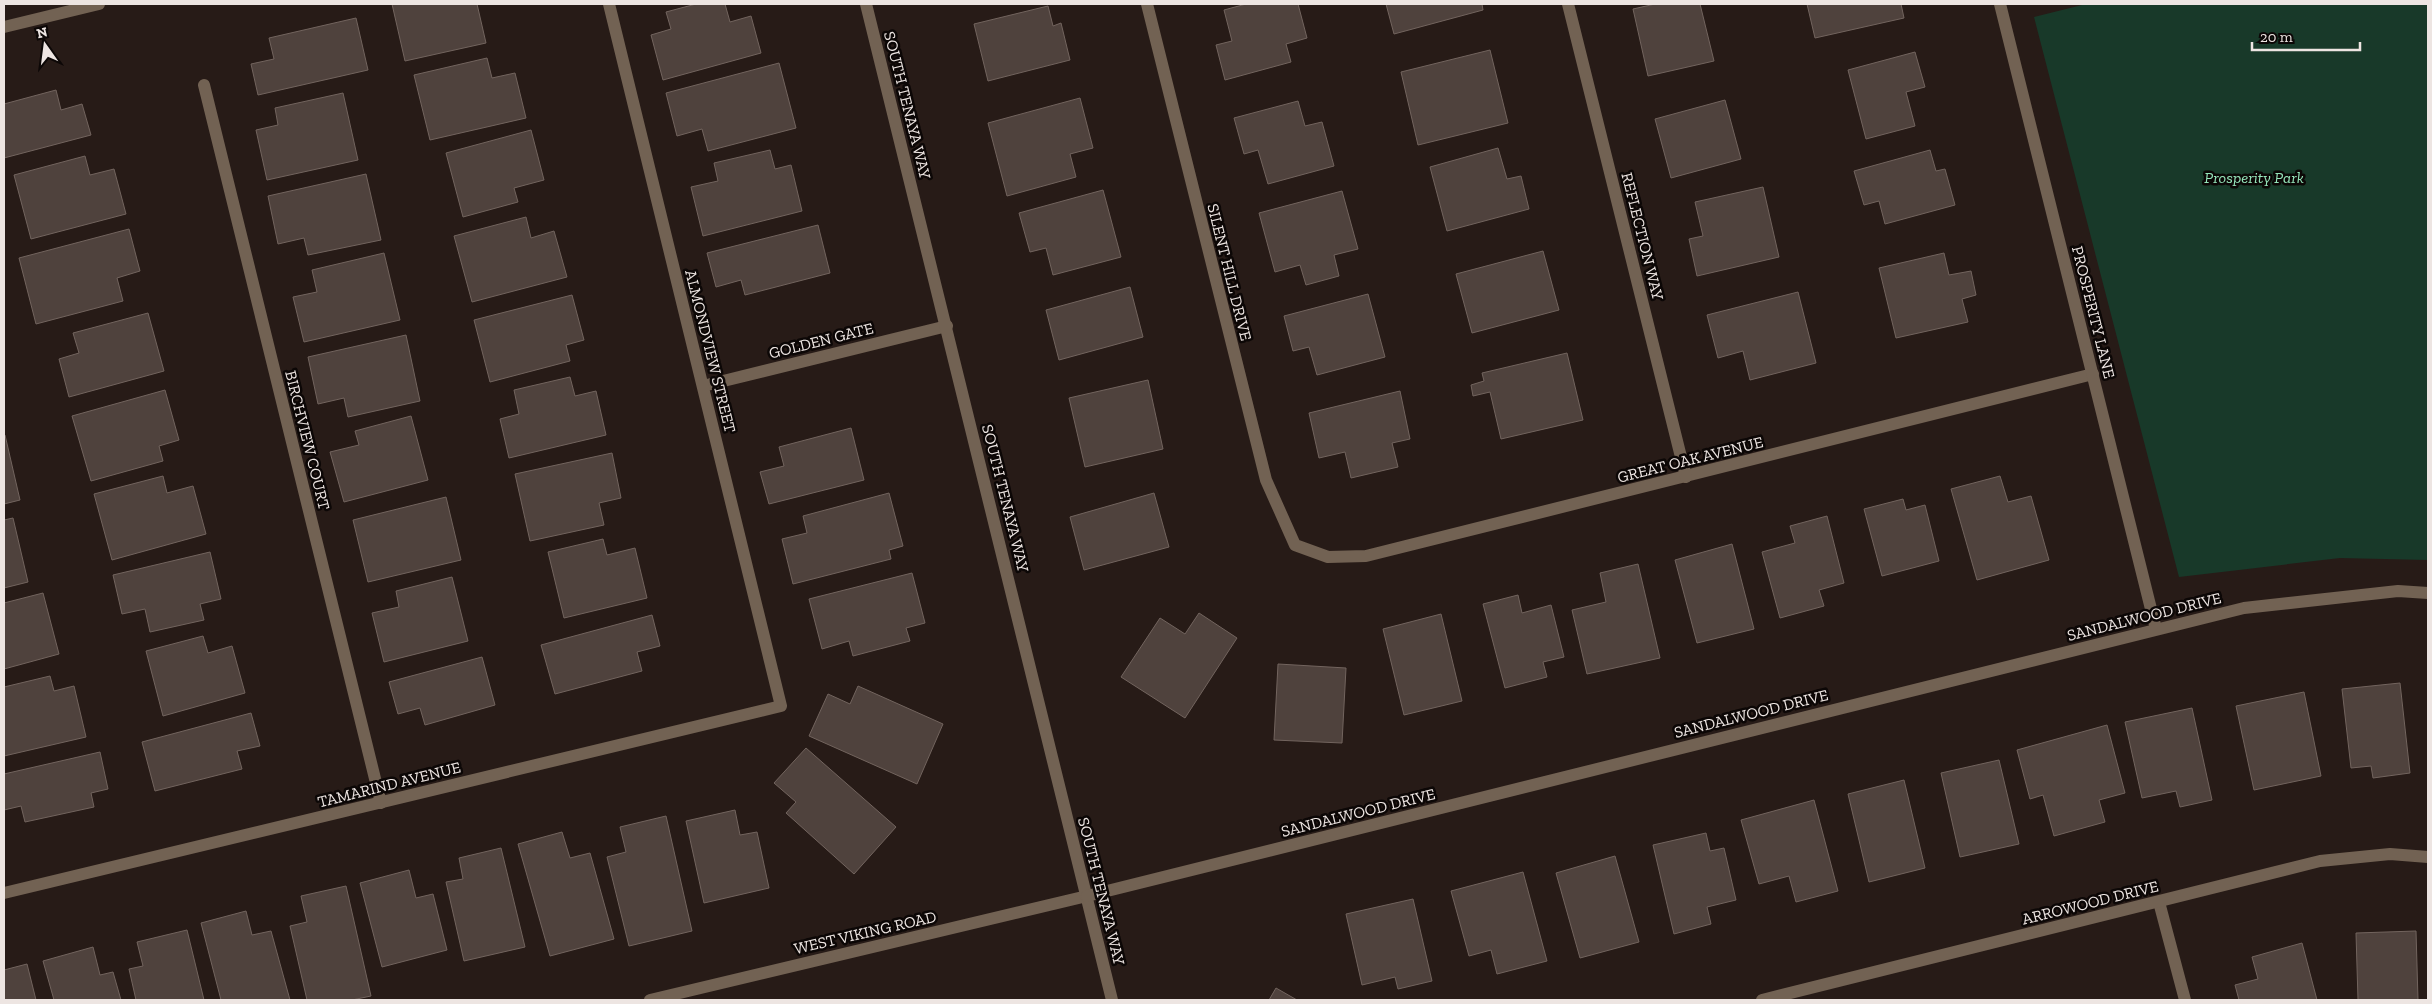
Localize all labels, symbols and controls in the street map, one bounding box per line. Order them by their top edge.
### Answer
north arrow [20,20,70,70]
scale bar [2252,20,2360,52]
text: N [35,23,50,42]
text: 20 m [2260,28,2293,46]
street label: SOUTH TENAYA WAY [880,29,935,181]
park label: Prosperity Park [2204,168,2304,187]
street label: REFLECTION WAY [1617,170,1668,302]
street label: SILENT HILL DRIVE [1203,202,1256,343]
street label: PROSPERITY LANE [2068,244,2119,380]
street label: ALMONDVIEW STREET [681,268,740,435]
street label: GOLDEN GATE [767,318,875,363]
street label: BIRCHVIEW COURT [281,368,334,512]
street label: SOUTH TENAYA WAY [978,422,1033,574]
street label: GREAT OAK AVENUE [1615,432,1765,487]
street label: SANDALWOOD DRIVE [2065,588,2223,645]
street label: SANDALWOOD DRIVE [1672,685,1830,742]
street label: TAMARIND AVENUE [316,757,463,811]
street label: SANDALWOOD DRIVE [1279,784,1437,841]
street label: SOUTH TENAYA WAY [1074,815,1129,967]
street label: ARROWOOD DRIVE [2020,876,2160,929]
street label: WEST VIKING ROAD [792,907,938,958]

